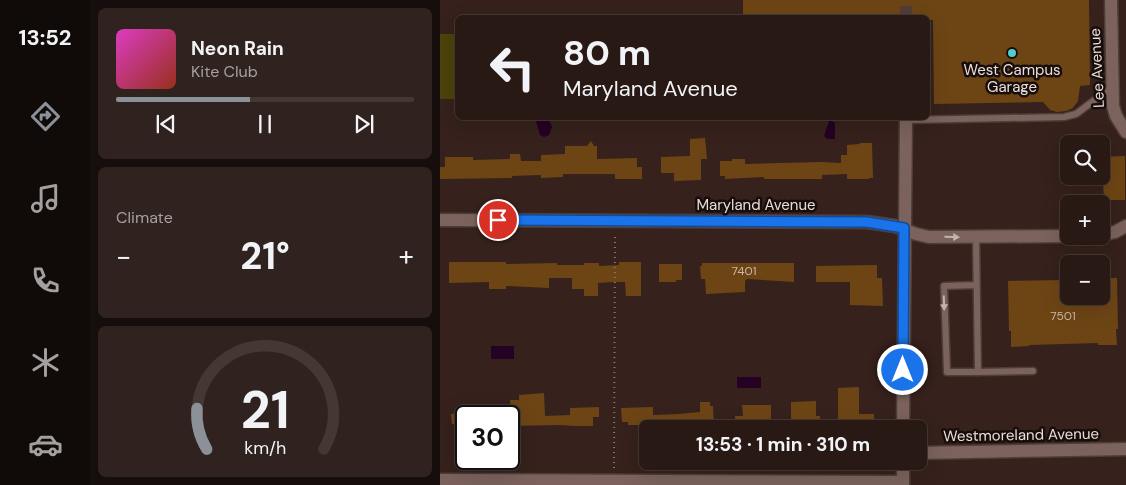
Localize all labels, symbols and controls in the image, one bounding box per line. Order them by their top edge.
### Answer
text: 13:52 [18,23,72,52]
street label: Lee Avenue [1085,28,1109,108]
text: 80 m [563,30,651,76]
icon: left [480,35,545,100]
text: Neon Rain [191,36,284,61]
marker: West Campus Garage [1006,47,1018,59]
place label: West Campus Garage [963,60,1061,97]
text: Kite Club [191,61,258,82]
text: Maryland Avenue [563,74,738,103]
icon: directions [28,99,63,134]
icon: previous [152,110,180,138]
icon: pause [251,110,279,138]
icon: next [350,110,378,138]
map controls [1060,135,1110,305]
button: search [1060,135,1110,185]
icon: music [28,181,63,216]
street label: Maryland Avenue [696,195,816,215]
button: + [1060,195,1110,245]
pin [477,199,519,241]
icon: arrive [484,206,512,234]
text: Climate [116,207,173,228]
text: 21° [240,231,290,281]
one-way arrow [944,233,960,241]
text: − [116,238,131,275]
text: + [399,238,414,275]
button: − [1060,255,1110,305]
icon: phone [28,263,63,298]
house number: 7401 [732,263,756,279]
one-way arrow [941,295,949,311]
house number: 7501 [1050,308,1076,324]
position arrow [876,343,928,395]
icon: climate [28,345,63,380]
text: 21 [241,376,289,444]
speed limit sign: 30 [455,405,520,470]
street label: Westmoreland Avenue [943,424,1099,446]
icon: car [28,427,63,462]
text: 13:53 · 1 min · 310 m [696,432,870,457]
text: km/h [244,436,286,460]

